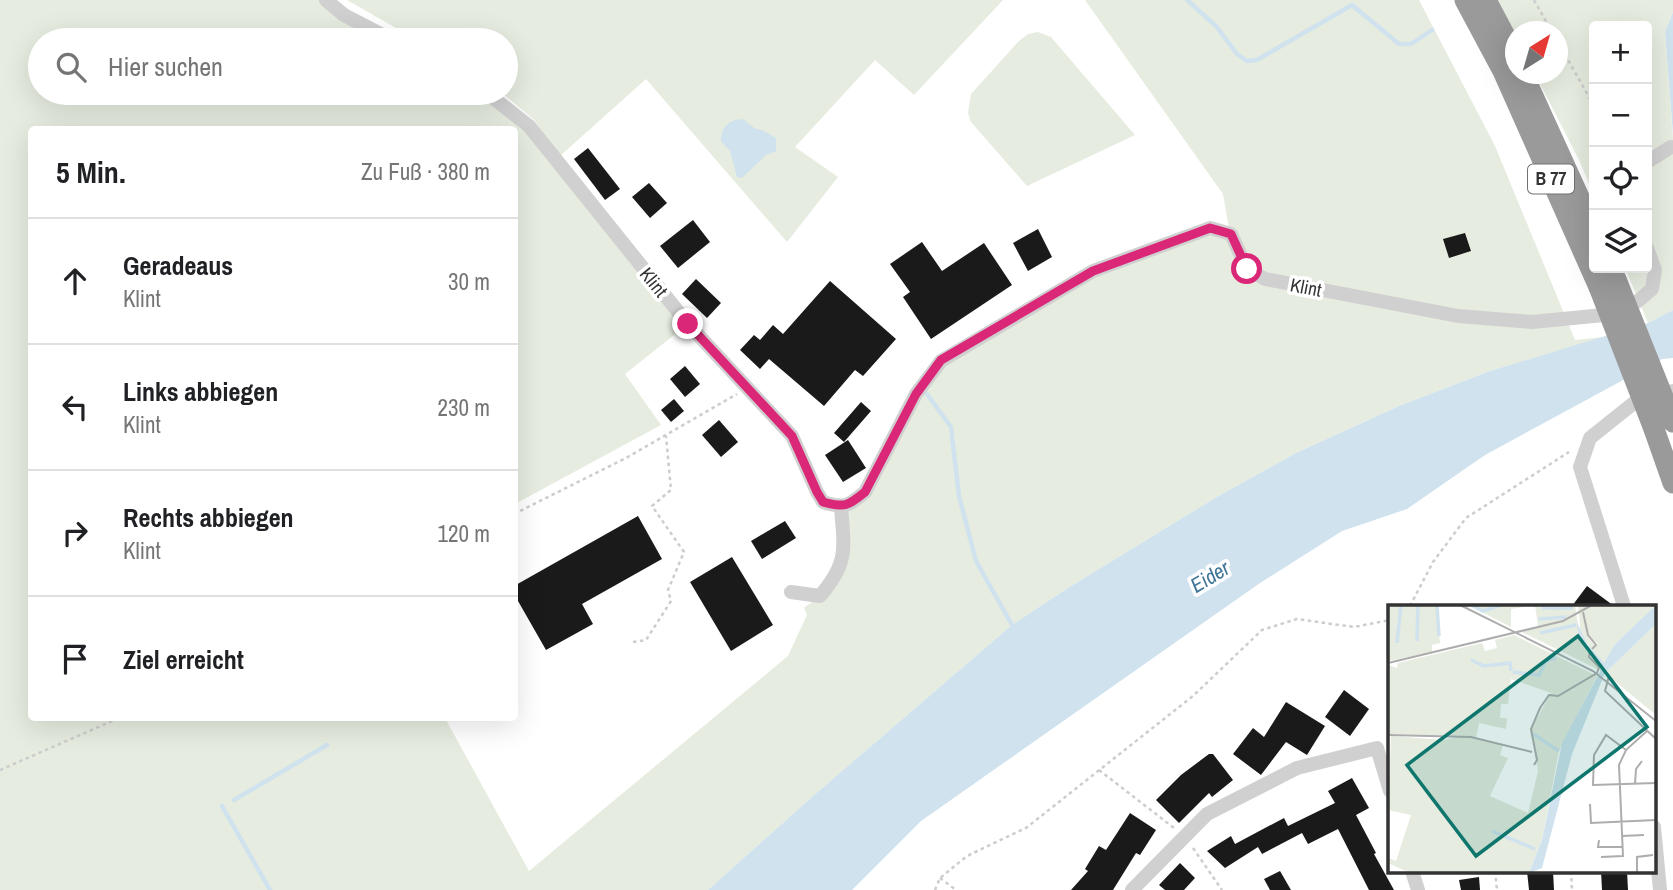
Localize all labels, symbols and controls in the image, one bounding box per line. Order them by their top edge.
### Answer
north arrow [1505,21,1568,84]
map controls [1589,21,1652,273]
button: + [1589,21,1652,84]
search box [28,28,518,105]
icon: search [52,48,90,86]
text: Hier suchen [108,49,223,84]
button: − [1589,84,1652,147]
button: locate [1589,147,1652,210]
text: 5 Min. [56,152,126,192]
text: Zu Fuß · 380 m [361,156,490,187]
road number: B 77 [1528,164,1574,194]
button: layers [1589,210,1652,273]
text: Geradeaus [123,248,233,283]
route start [1231,253,1262,284]
icon: ahead [56,262,94,300]
street label: Klint [634,262,674,303]
text: 30 m [448,266,490,297]
street label: Klint [1288,271,1324,303]
text: Klint [123,283,161,314]
route end [672,308,703,339]
text: Links abbiegen [123,374,278,409]
icon: left [56,388,94,426]
text: 230 m [438,392,490,423]
text: Klint [123,409,161,440]
text: Rechts abbiegen [123,500,294,535]
icon: right [56,514,94,552]
text: 120 m [438,518,490,549]
text: Klint [123,535,161,566]
water label: Eider [1185,553,1236,600]
inset map [1388,605,1656,872]
icon: arrive [56,640,94,678]
text: Ziel erreicht [123,642,244,677]

